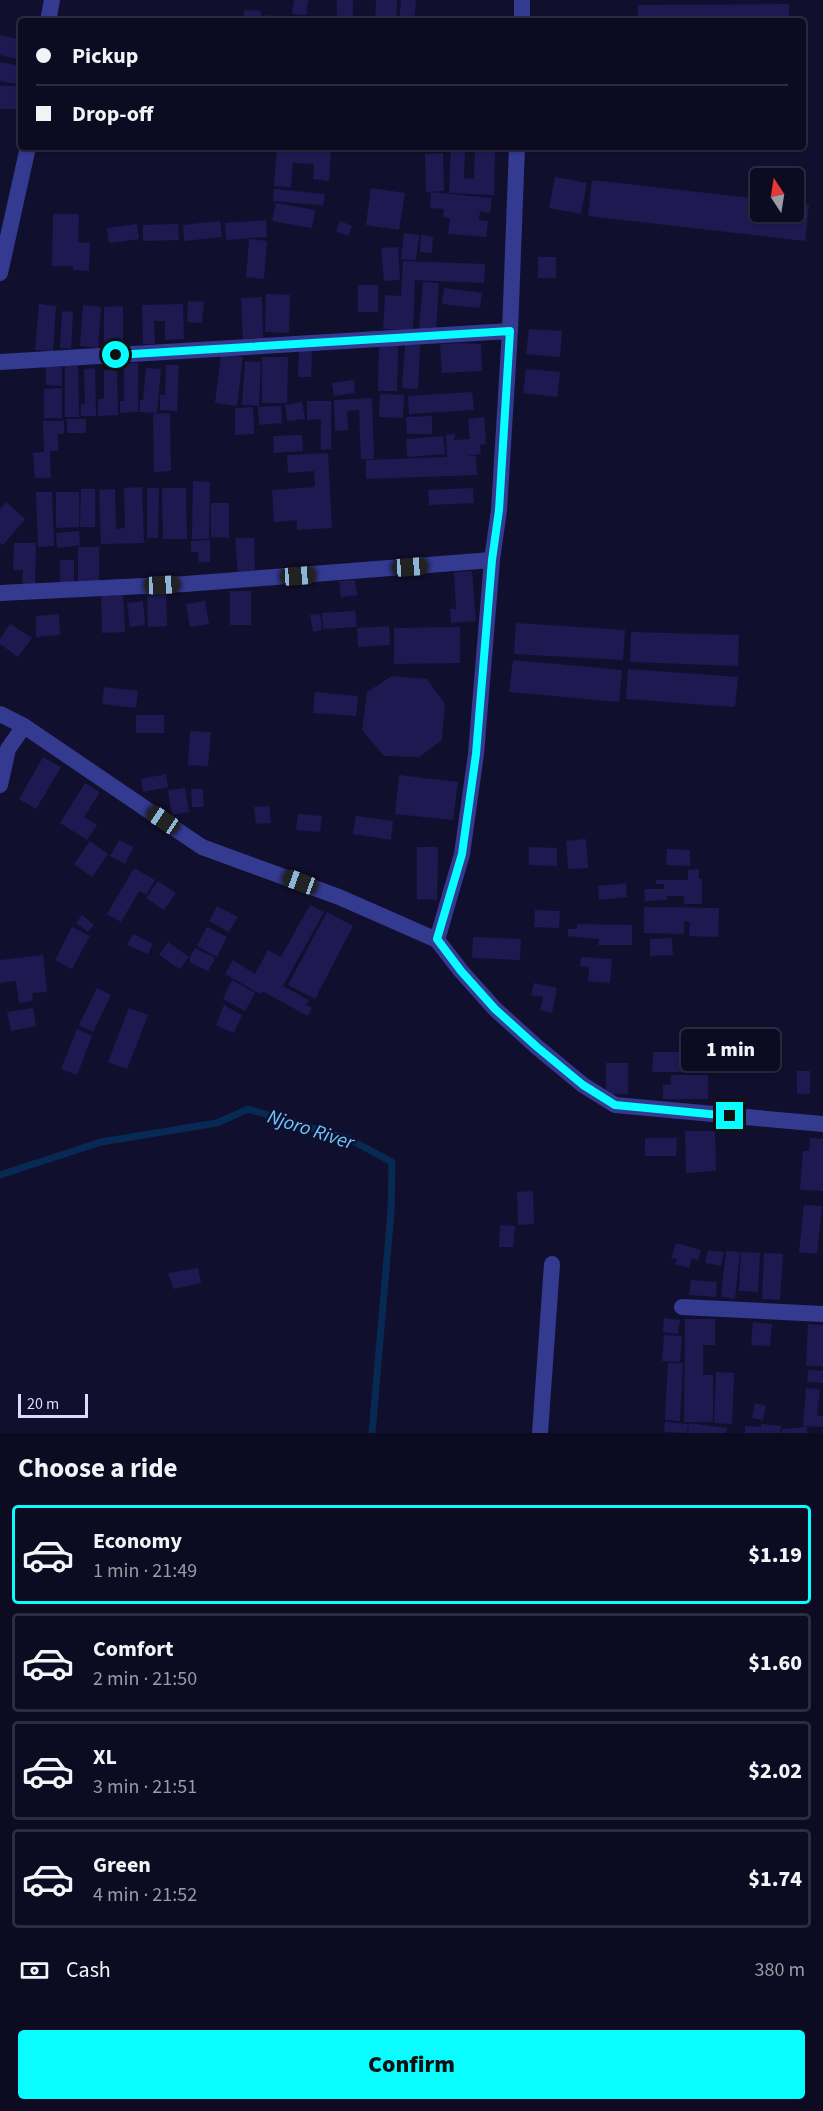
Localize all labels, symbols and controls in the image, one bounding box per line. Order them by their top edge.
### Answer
text: Pickup [72,40,138,72]
text: Drop-off [72,98,153,130]
north arrow [750,168,804,222]
map controls [750,168,804,222]
route start [102,341,129,368]
car [391,557,429,577]
car [279,566,317,586]
car [144,575,180,595]
car [143,802,183,838]
car [280,867,320,897]
callout: 1 min [680,1029,780,1071]
text: 1 min [706,1036,755,1064]
route end [716,1102,743,1129]
water label: Njoro River [264,1103,359,1157]
scale bar [18,1391,88,1418]
text: 20 m [27,1393,59,1415]
text: Choose a ride [18,1449,178,1488]
text: Economy [93,1525,182,1557]
icon: car [21,1528,75,1582]
text: $1.19 [748,1539,802,1571]
text: 1 min · 21:49 [93,1557,197,1585]
text: Comfort [93,1633,174,1665]
icon: car [21,1636,75,1690]
text: $1.60 [748,1647,802,1679]
text: 2 min · 21:50 [93,1665,197,1693]
text: XL [93,1741,117,1773]
icon: car [21,1744,75,1798]
text: $2.02 [748,1755,802,1787]
text: 3 min · 21:51 [93,1773,197,1801]
text: Green [93,1849,151,1881]
icon: car [21,1852,75,1906]
text: $1.74 [748,1863,802,1895]
text: 4 min · 21:52 [93,1881,197,1909]
icon: cash [18,1954,51,1987]
text: Cash [66,1954,111,1986]
text: 380 m [755,1956,805,1984]
button: Confirm [18,2030,805,2099]

